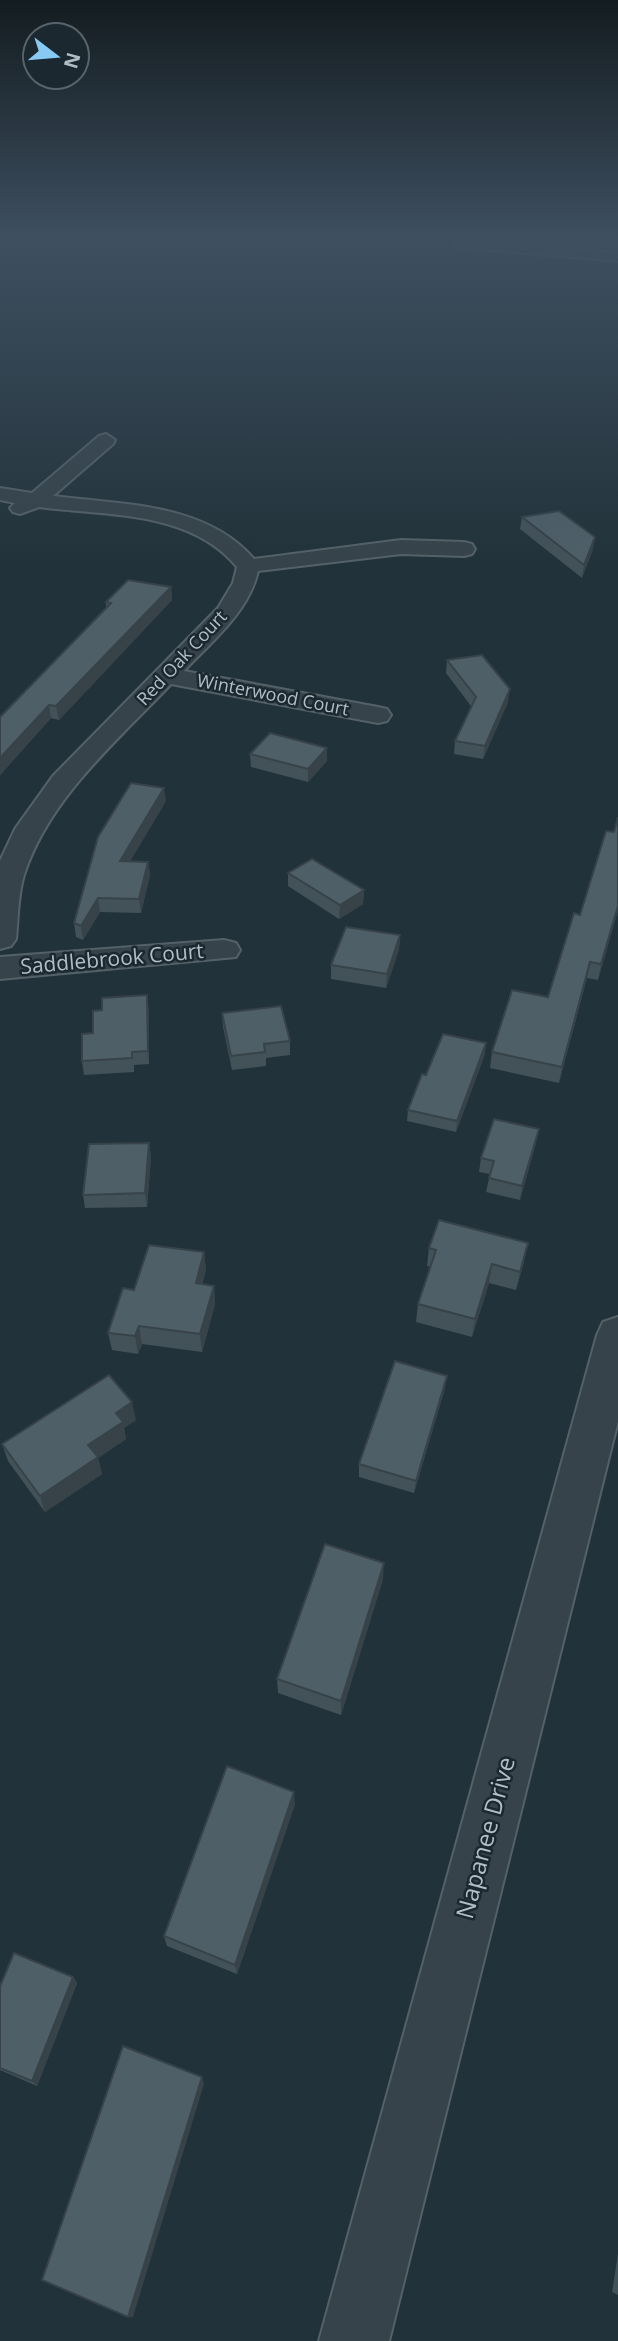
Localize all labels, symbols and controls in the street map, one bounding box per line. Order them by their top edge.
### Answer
north arrow [21,21,91,91]
text: N [58,50,87,72]
street label: Red Oak Court [131,605,232,710]
street label: Winterwood Court [195,668,351,721]
street label: Saddlebrook Court [19,936,205,980]
street label: Napanee Drive [447,1753,522,1922]

